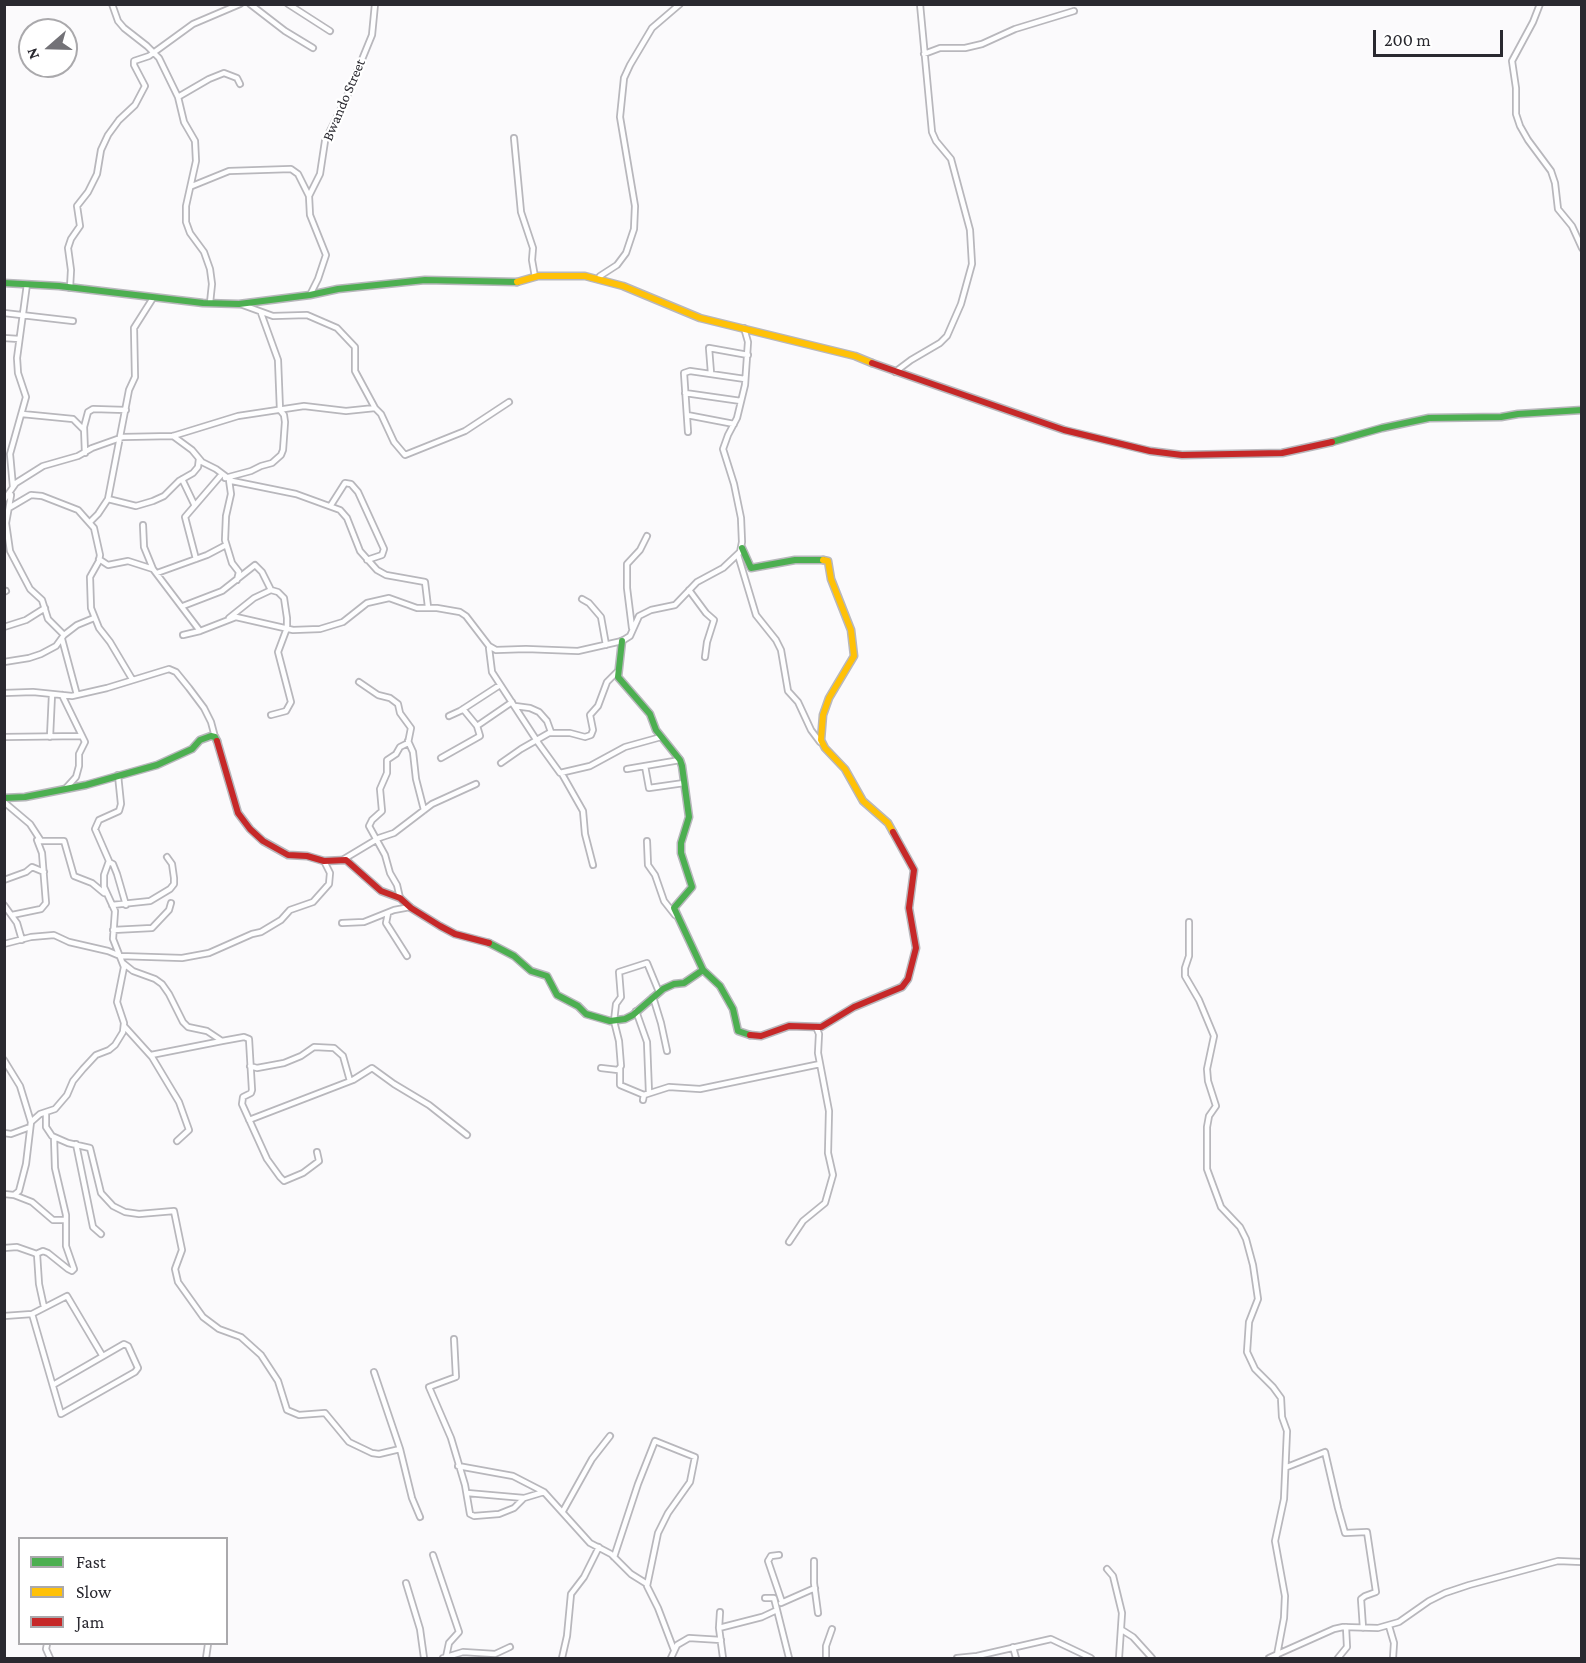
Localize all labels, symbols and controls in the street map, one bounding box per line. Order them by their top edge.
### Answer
north arrow [18,18,78,78]
scale bar [1376,18,1506,56]
text: 200 m [1384,30,1431,50]
text: N [23,46,42,62]
street label: Bwando Street [319,56,369,144]
legend [18,1537,228,1645]
text: Fast [76,1552,106,1572]
text: Slow [76,1582,111,1602]
text: Jam [76,1612,104,1632]

